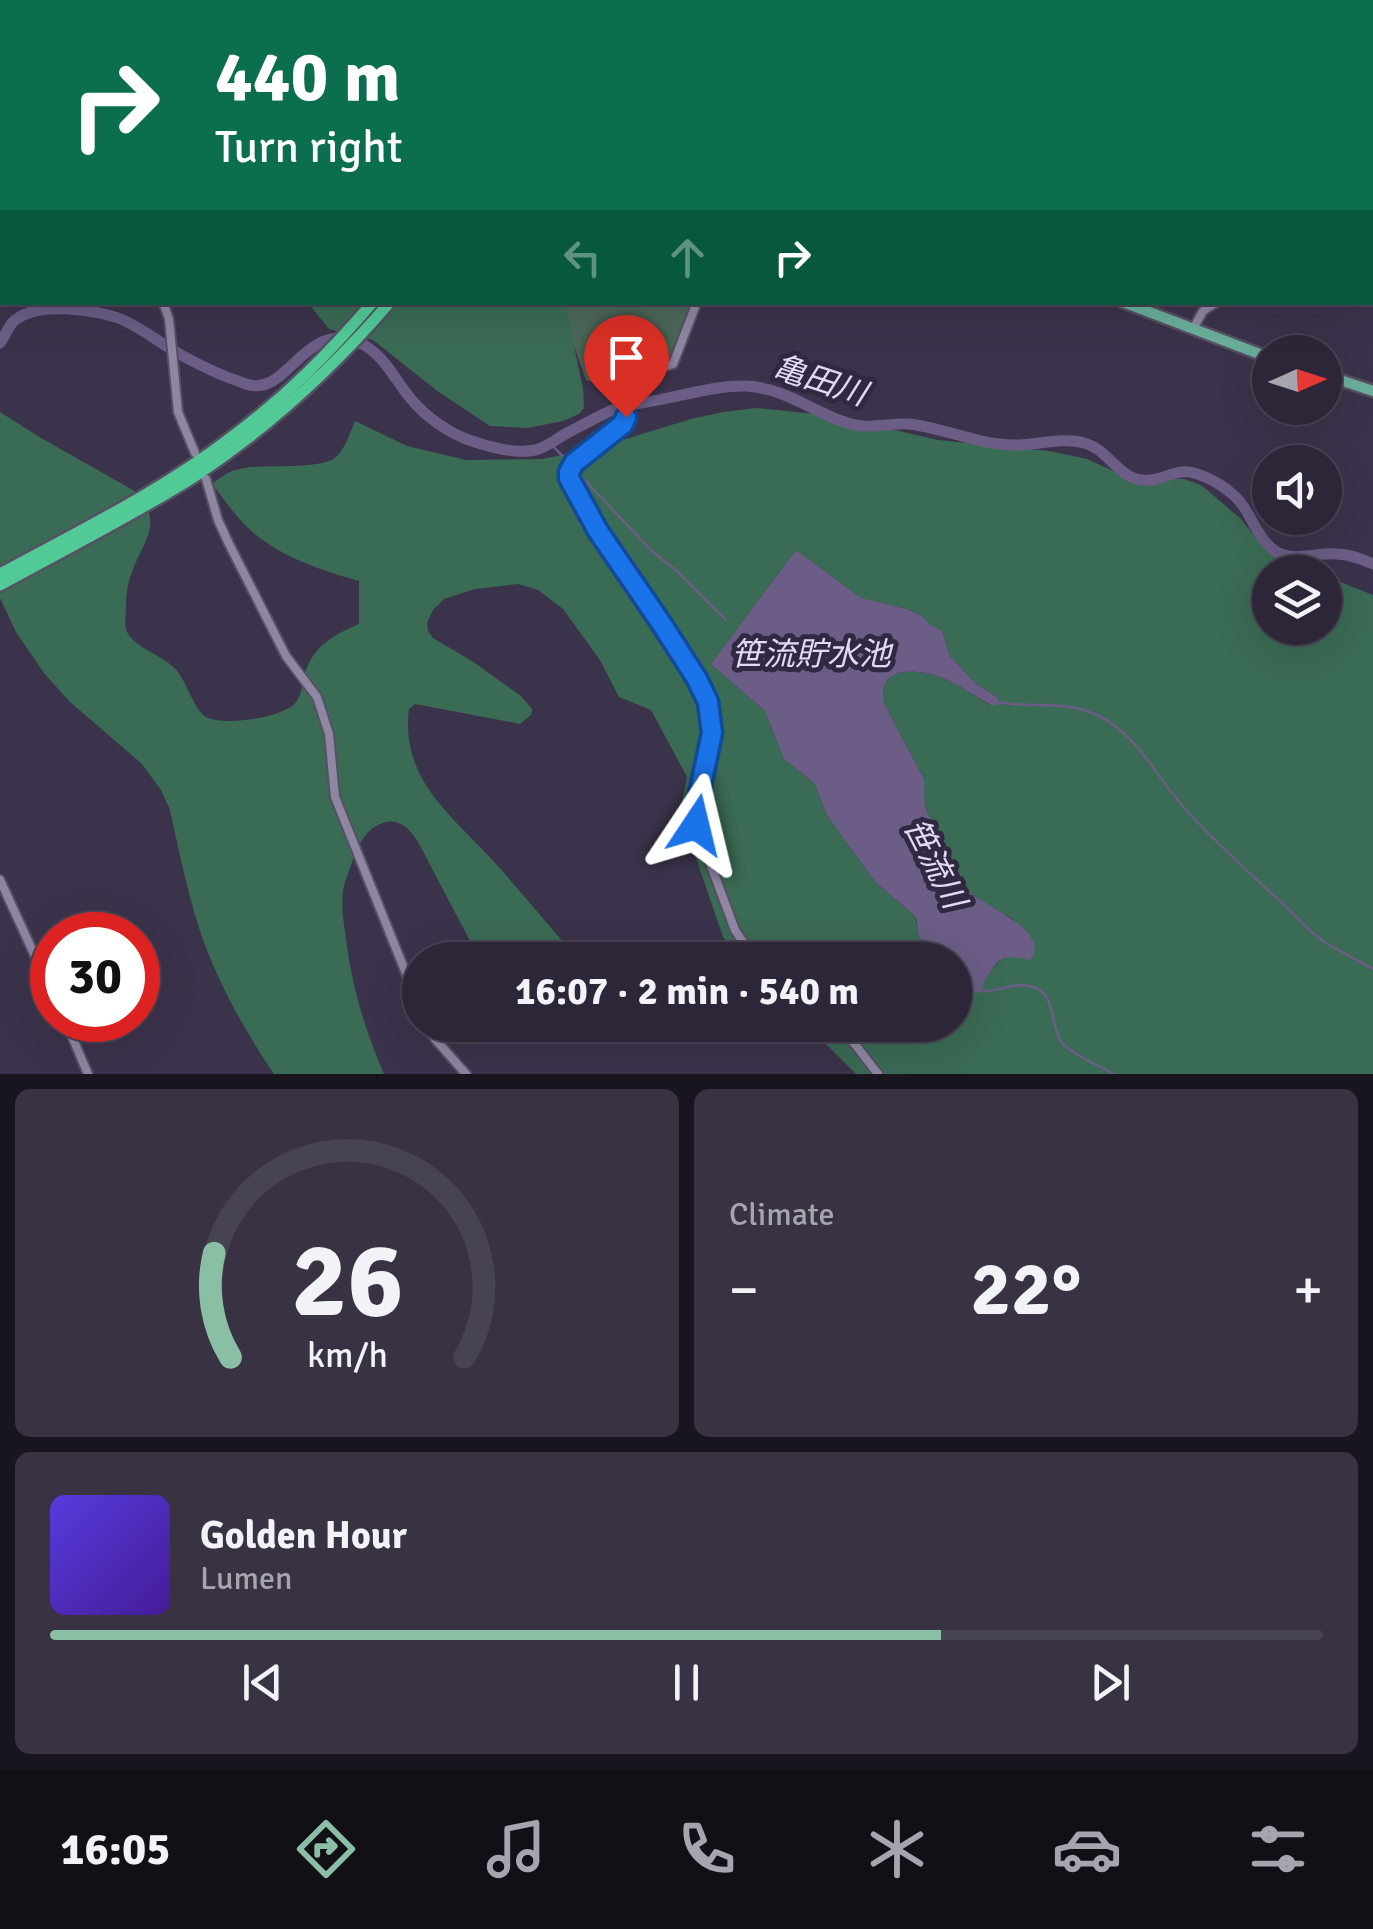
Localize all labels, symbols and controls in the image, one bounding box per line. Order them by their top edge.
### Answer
text: 440 m [215,34,400,120]
icon: right [50,40,180,170]
text: Turn right [215,120,403,175]
icon: left [555,230,610,285]
icon: ahead [660,230,715,285]
icon: right [765,230,820,285]
pin [584,315,669,418]
icon: arrive [599,330,654,385]
north arrow [1252,335,1342,425]
map controls [1252,335,1342,645]
water label: 亀田川 [768,347,874,415]
button: sound [1252,445,1342,535]
button: layers [1252,555,1342,645]
water label: 笹流貯水池 [731,635,894,674]
position arrow [644,773,748,877]
water label: 笹流川 [895,812,975,918]
speed limit sign: 30 [30,912,160,1042]
text: 16:07 · 2 min · 540 m [515,968,859,1015]
text: Climate [729,1195,835,1234]
text: 26 [291,1217,403,1345]
text: 22° [971,1243,1082,1336]
text: − [729,1256,759,1324]
text: + [1293,1256,1323,1324]
text: km/h [307,1333,387,1377]
text: Golden Hour [200,1512,407,1559]
text: Lumen [200,1559,292,1598]
icon: previous [235,1655,290,1710]
icon: pause [659,1655,714,1710]
icon: next [1083,1655,1138,1710]
icon: directions [291,1814,361,1884]
icon: music [481,1814,551,1884]
icon: phone [672,1814,742,1884]
icon: climate [862,1814,932,1884]
icon: car [1052,1814,1122,1884]
icon: filters [1243,1814,1313,1884]
text: 16:05 [60,1822,171,1877]

